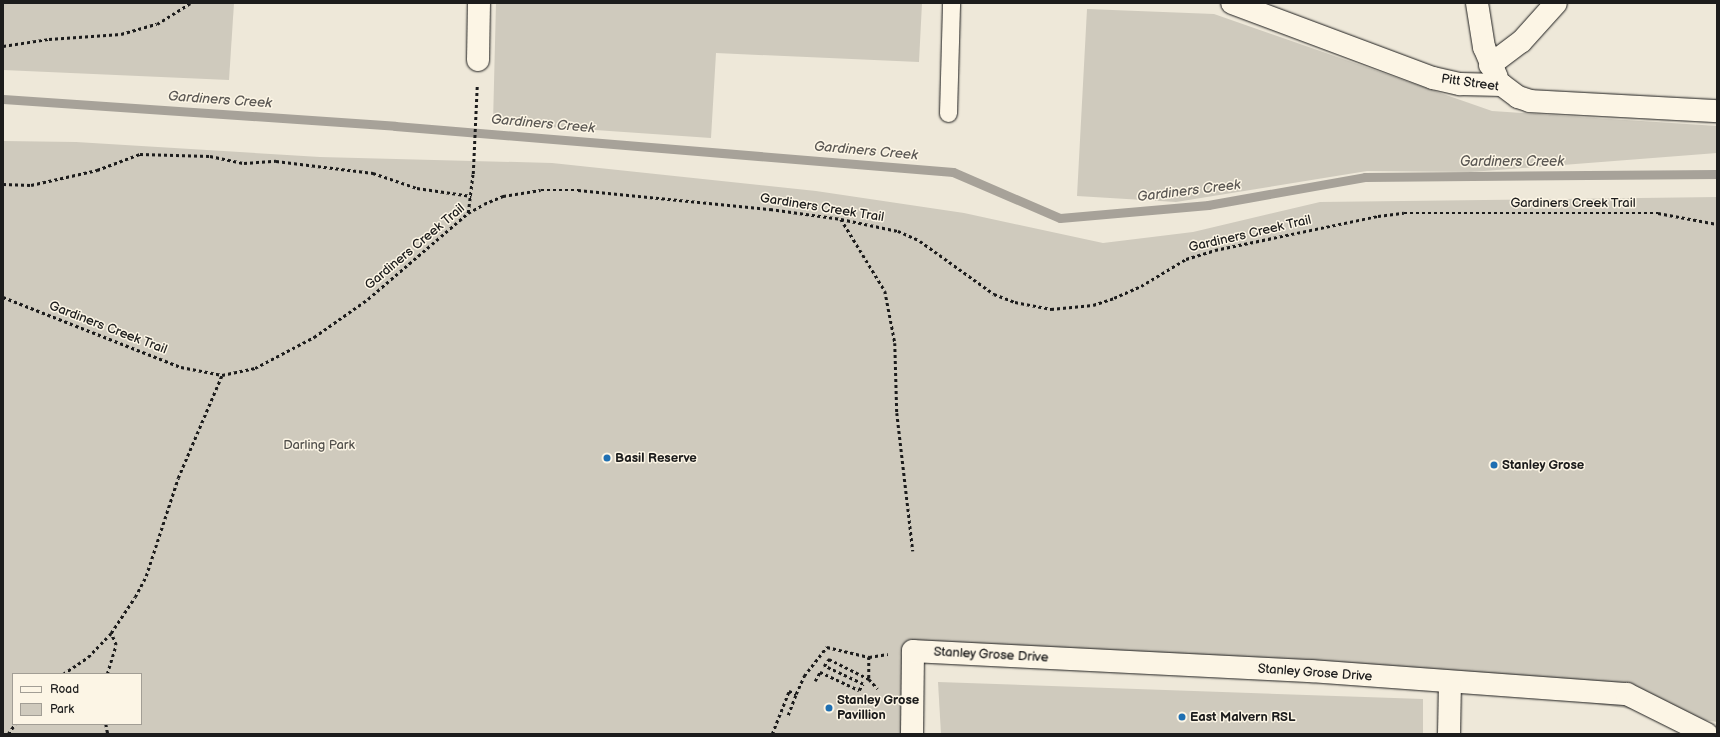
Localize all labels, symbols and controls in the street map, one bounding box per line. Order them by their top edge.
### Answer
street label: Pitt Street [1440,71,1500,95]
water label: Gardiners Creek [167,88,273,112]
water label: Gardiners Creek [490,111,596,137]
water label: Gardiners Creek [813,138,919,164]
water label: Gardiners Creek [1460,154,1564,170]
water label: Gardiners Creek [1136,176,1242,206]
street label: Gardiners Creek Trail [759,190,885,226]
street label: Gardiners Creek Trail [1510,195,1636,211]
street label: Gardiners Creek Trail [362,201,468,293]
street label: Gardiners Creek Trail [1187,212,1313,256]
street label: Gardiners Creek Trail [47,298,169,358]
park label: Darling Park [283,437,355,453]
place label: Basil Reserve [615,450,697,466]
marker: Basil Reserve [602,453,612,463]
place label: Stanley Grose [1502,457,1585,473]
marker: Stanley Grose [1489,460,1499,470]
street label: Stanley Grose Drive [933,644,1049,666]
street label: Stanley Grose Drive [1257,661,1373,685]
legend [12,673,142,725]
text: Road [50,682,79,697]
place label: Stanley Grose Pavillion [837,693,920,724]
text: Park [50,702,74,717]
marker: Stanley Grose Pavillion [824,703,834,713]
place label: East Malvern RSL [1190,709,1295,725]
marker: East Malvern RSL [1177,712,1187,722]

